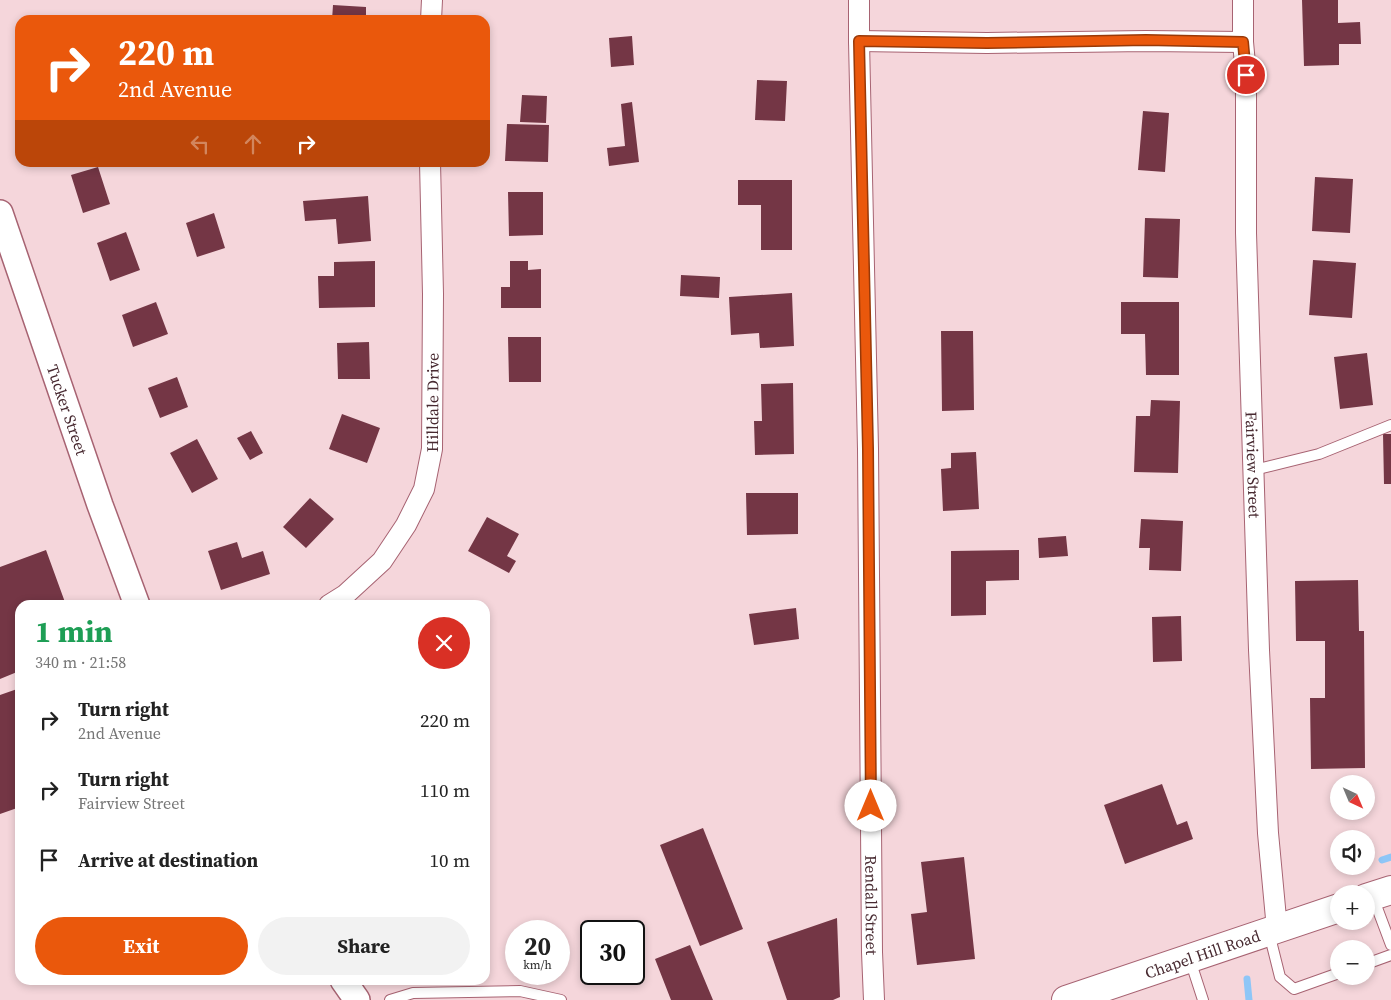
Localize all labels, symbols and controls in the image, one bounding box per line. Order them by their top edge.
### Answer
text: 220 m [118,29,214,77]
icon: right [35,35,100,100]
pin [1225,54,1267,96]
icon: arrive [1232,61,1260,89]
text: 2nd Avenue [118,74,232,104]
icon: left [186,130,214,158]
icon: ahead [239,130,267,158]
icon: right [292,130,320,158]
street label: Hilldale Drive [421,353,444,452]
street label: Tucker Street [42,361,93,459]
street label: Fairview Street [1241,411,1266,519]
text: 1 min [35,611,113,652]
button: close [418,617,470,669]
text: 340 m · 21:58 [35,651,126,673]
text: Turn right [78,696,169,722]
icon: right [35,706,63,734]
text: 220 m [420,707,470,733]
text: 2nd Avenue [78,722,161,744]
text: Turn right [78,766,169,792]
north arrow [1330,775,1375,820]
map controls [1330,775,1375,985]
icon: right [35,776,63,804]
text: 110 m [420,777,470,803]
position arrow [844,779,896,831]
text: Fairview Street [78,792,185,814]
button: sound [1330,830,1375,875]
icon: arrive [35,846,63,874]
text: Arrive at destination [78,847,258,873]
text: 10 m [429,847,470,873]
street label: Rendall Street [860,855,883,956]
button: + [1330,885,1375,930]
button: Exit [35,917,248,975]
button: Share [258,917,470,975]
speed limit sign: 30 [580,920,645,985]
street label: Chapel Hill Road [1142,924,1263,984]
text: 20 [524,929,551,963]
button: − [1330,940,1375,985]
text: km/h [523,957,552,973]

